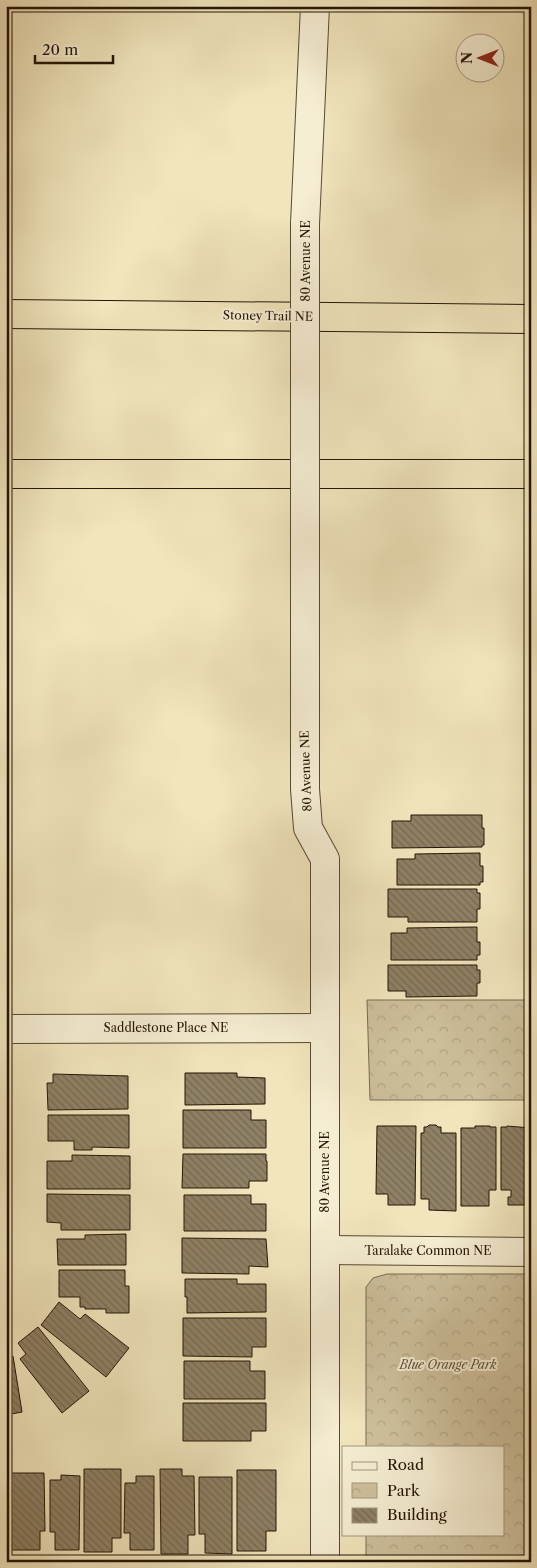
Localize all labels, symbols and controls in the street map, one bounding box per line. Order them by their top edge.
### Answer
scale bar [35,32,112,64]
north arrow [454,32,504,82]
text: 20 m [42,40,78,59]
text: N [458,52,476,64]
street label: 80 Avenue NE [298,220,313,302]
street label: Stoney Trail NE [223,307,313,324]
street label: 80 Avenue NE [297,730,314,812]
street label: Saddlestone Place NE [104,1020,228,1035]
street label: 80 Avenue NE [317,1131,332,1213]
street label: Taralake Common NE [365,1243,491,1258]
park label: Blue Orange Park [399,1357,497,1372]
legend [342,1446,504,1536]
text: Road [387,1455,424,1474]
text: Park [387,1481,421,1500]
text: Building [387,1505,447,1524]

